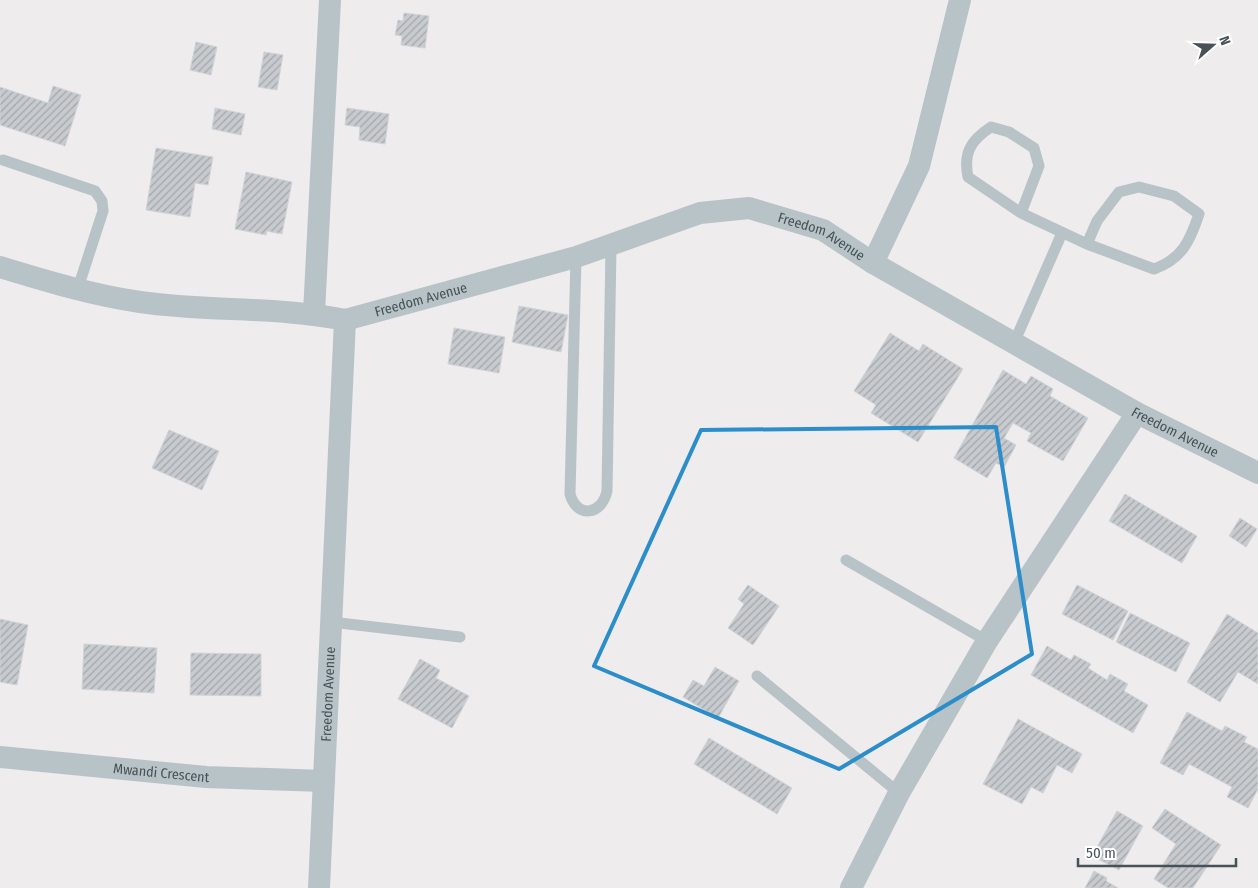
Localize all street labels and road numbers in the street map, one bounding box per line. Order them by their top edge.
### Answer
street label: Freedom Avenue [776,209,868,264]
street label: Freedom Avenue [373,279,469,321]
street label: Freedom Avenue [1128,404,1221,461]
street label: Freedom Avenue [318,646,339,742]
street label: Mwandi Crescent [112,760,210,786]

